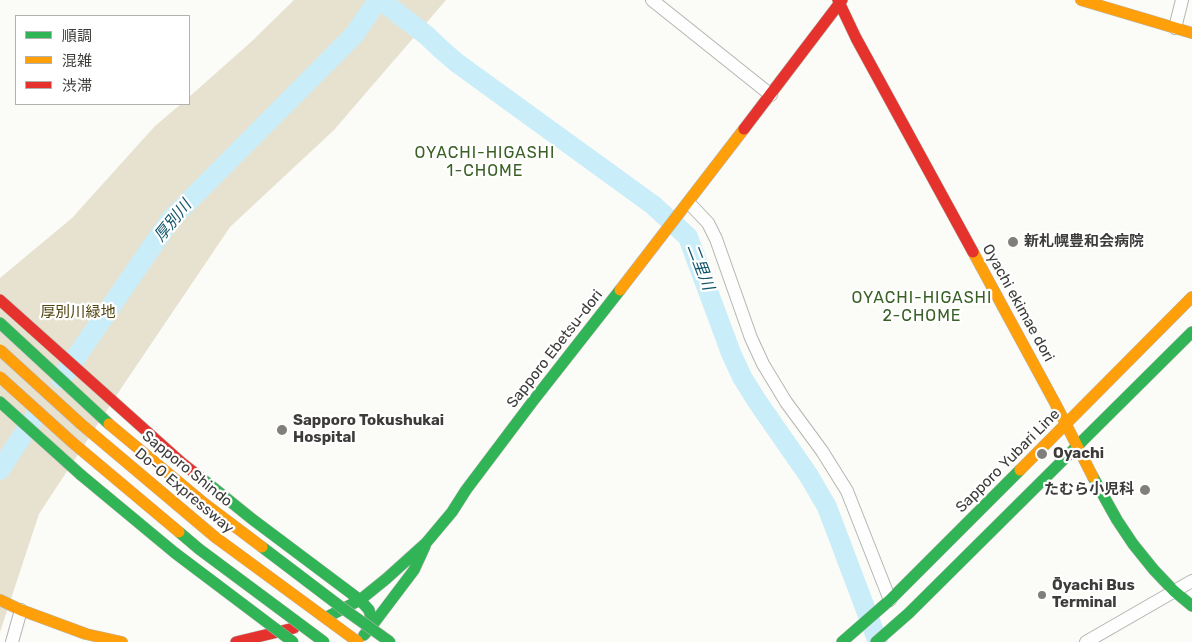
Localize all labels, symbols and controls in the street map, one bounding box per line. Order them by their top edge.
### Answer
legend [15,15,190,105]
text: 順調 [62,27,92,45]
text: 混雑 [62,52,92,70]
text: 渋滞 [62,77,92,95]
district label: OYACHI-HIGASHI 1-CHOME [413,143,557,181]
water label: 厚別川 [150,196,196,246]
place label: 新札幌豊和会病院 [1024,233,1144,251]
marker: 新札幌豊和会病院 [1006,235,1020,249]
water label: 二里川 [682,241,718,293]
street label: Oyachi ekimae dori [978,241,1058,365]
street label: Sapporo Ebetsu-dori [503,286,607,412]
district label: OYACHI-HIGASHI 2-CHOME [850,288,994,326]
park label: 厚別川緑地 [41,304,115,322]
street label: Sapporo Yubari Line [952,405,1064,517]
place label: Sapporo Tokushukai Hospital [293,412,444,447]
marker: Sapporo Tokushukai Hospital [275,423,289,437]
street label: Sapporo Shindo [138,427,236,511]
street label: Do-O Expressway [131,444,237,538]
place label: Oyachi [1053,445,1104,463]
marker: Oyachi [1035,447,1049,461]
place label: たむら小児科 [1044,481,1134,499]
marker: たむら小児科 [1138,483,1152,497]
place label: Ōyachi Bus Terminal [1052,577,1135,612]
marker: Ōyachi Bus Terminal [1036,589,1048,601]

